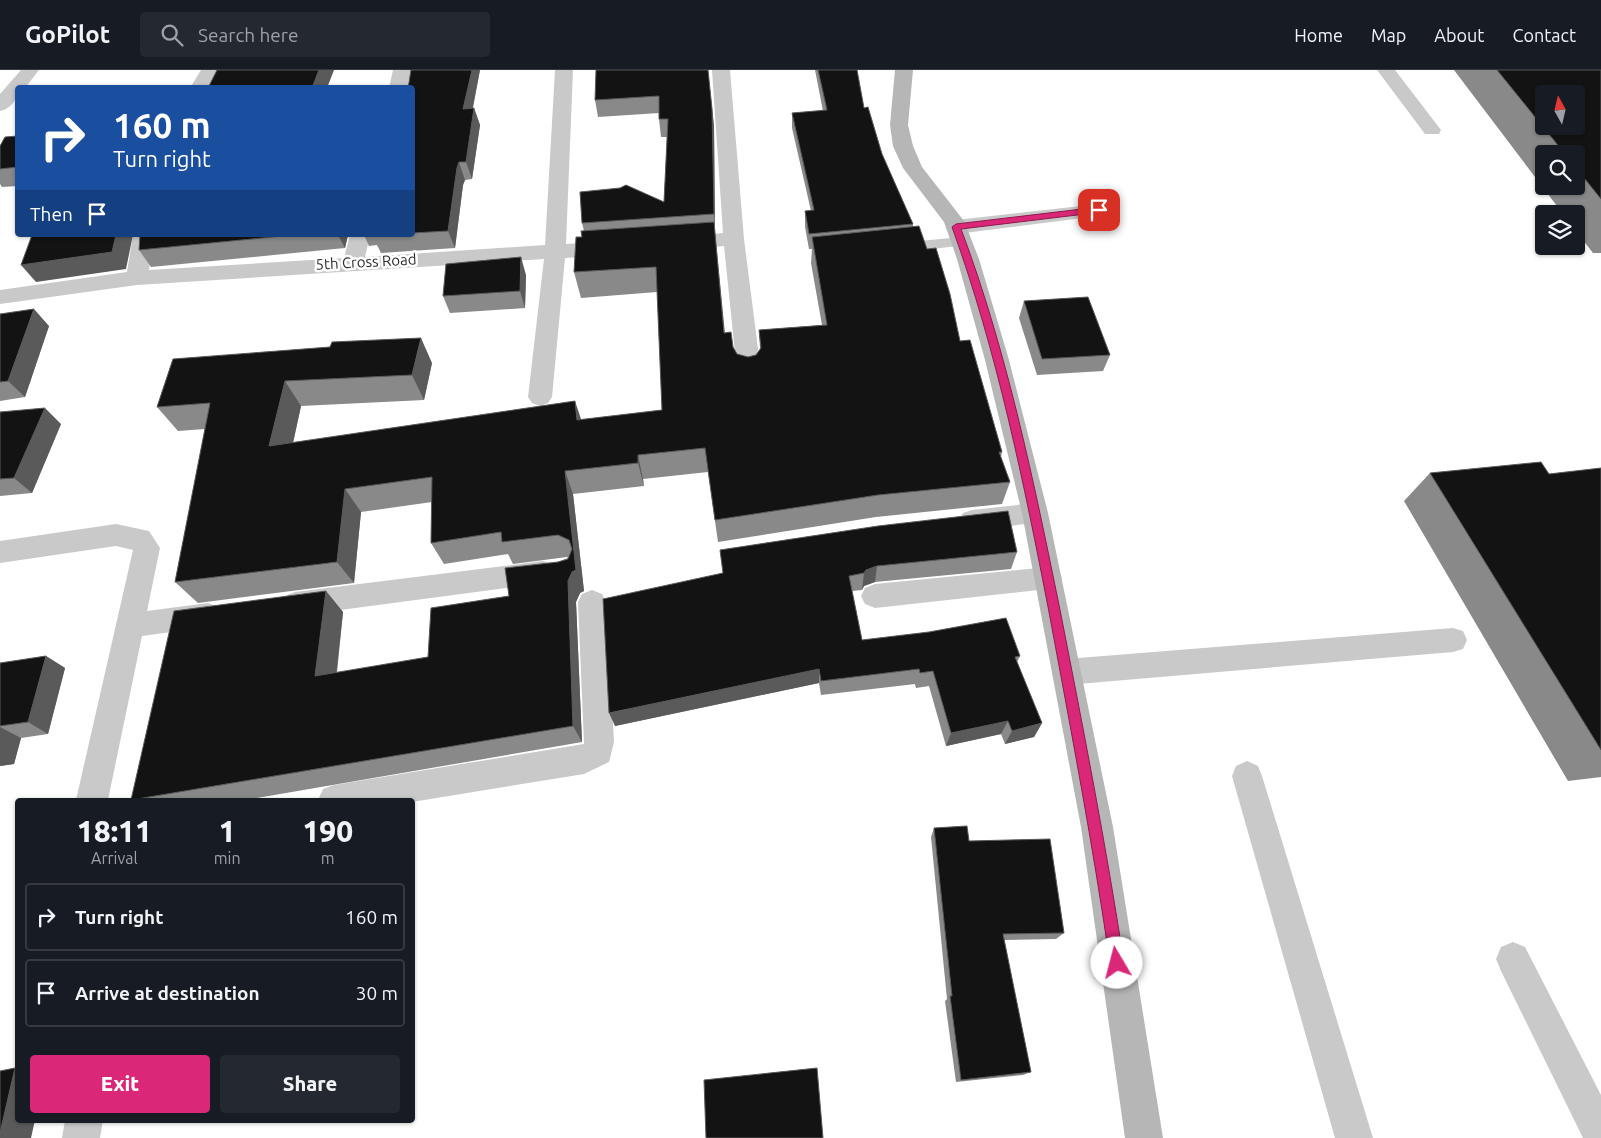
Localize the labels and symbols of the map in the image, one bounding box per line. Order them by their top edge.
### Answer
north arrow [1535,85,1585,135]
pin [1078,189,1120,231]
street label: 5th Cross Road [315,250,417,273]
position arrow [1090,936,1142,988]

